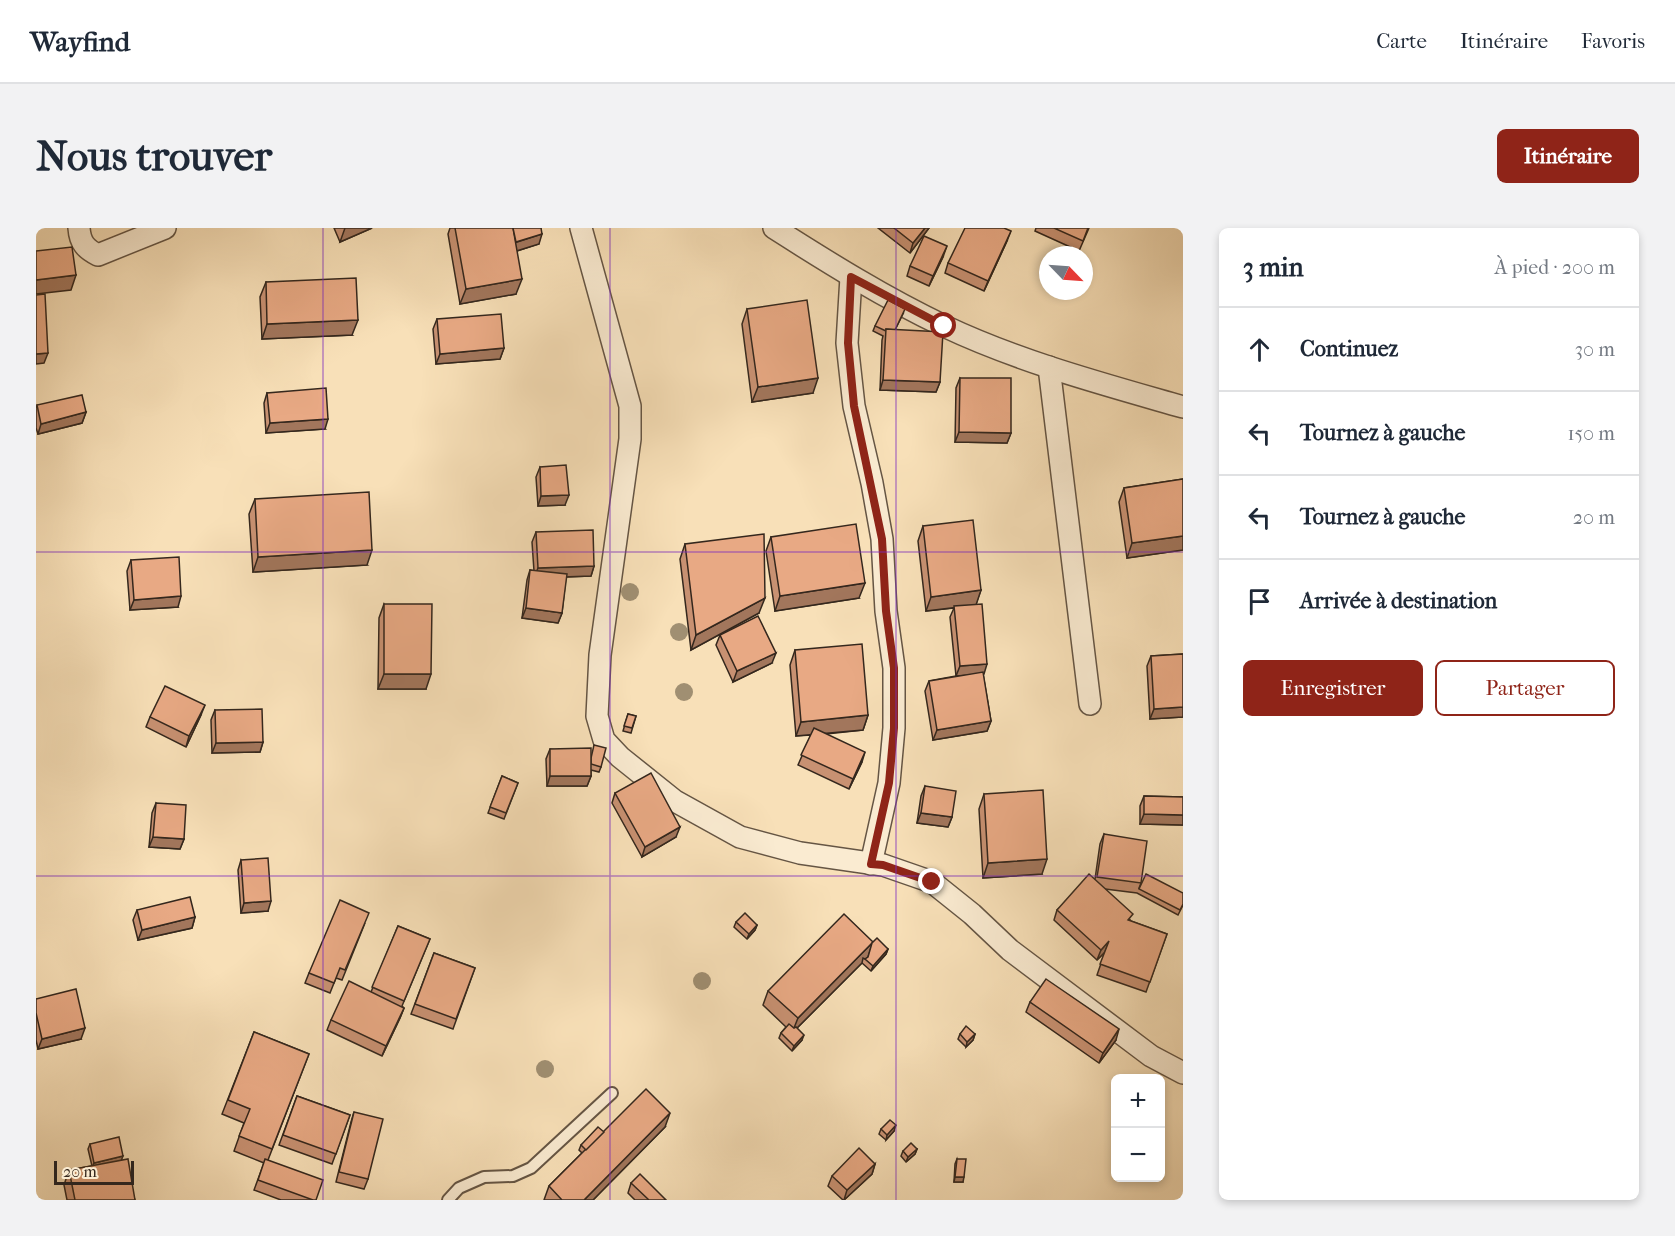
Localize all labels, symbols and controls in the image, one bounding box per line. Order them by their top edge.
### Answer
text: Wayfind [30,25,130,58]
text: Carte [1376,29,1427,53]
text: Itinéraire [1460,29,1548,53]
text: Favoris [1581,29,1645,53]
button: Itinéraire [1497,129,1639,183]
text: Nous trouver [36,132,272,181]
north arrow [1039,246,1093,300]
text: 3 min [1243,252,1304,283]
text: À pied · 200 m [1495,256,1615,279]
route start [930,312,956,338]
icon: ahead [1243,333,1276,366]
text: Continuez [1300,336,1398,362]
text: 30 m [1575,338,1615,361]
icon: left [1243,417,1276,450]
text: Tournez à gauche [1300,420,1465,446]
text: 150 m [1567,422,1615,445]
icon: left [1243,501,1276,534]
text: Tournez à gauche [1300,504,1465,530]
text: 20 m [1573,506,1615,529]
icon: arrive [1243,585,1276,618]
text: Arrivée à destination [1300,588,1497,614]
button: Enregistrer [1243,660,1423,716]
button: Partager [1435,660,1615,716]
route end [918,868,944,894]
map controls [1111,1074,1165,1182]
button: + [1111,1074,1165,1128]
button: − [1111,1128,1165,1182]
scale bar [54,1158,134,1186]
text: 20 m [63,1162,97,1181]

